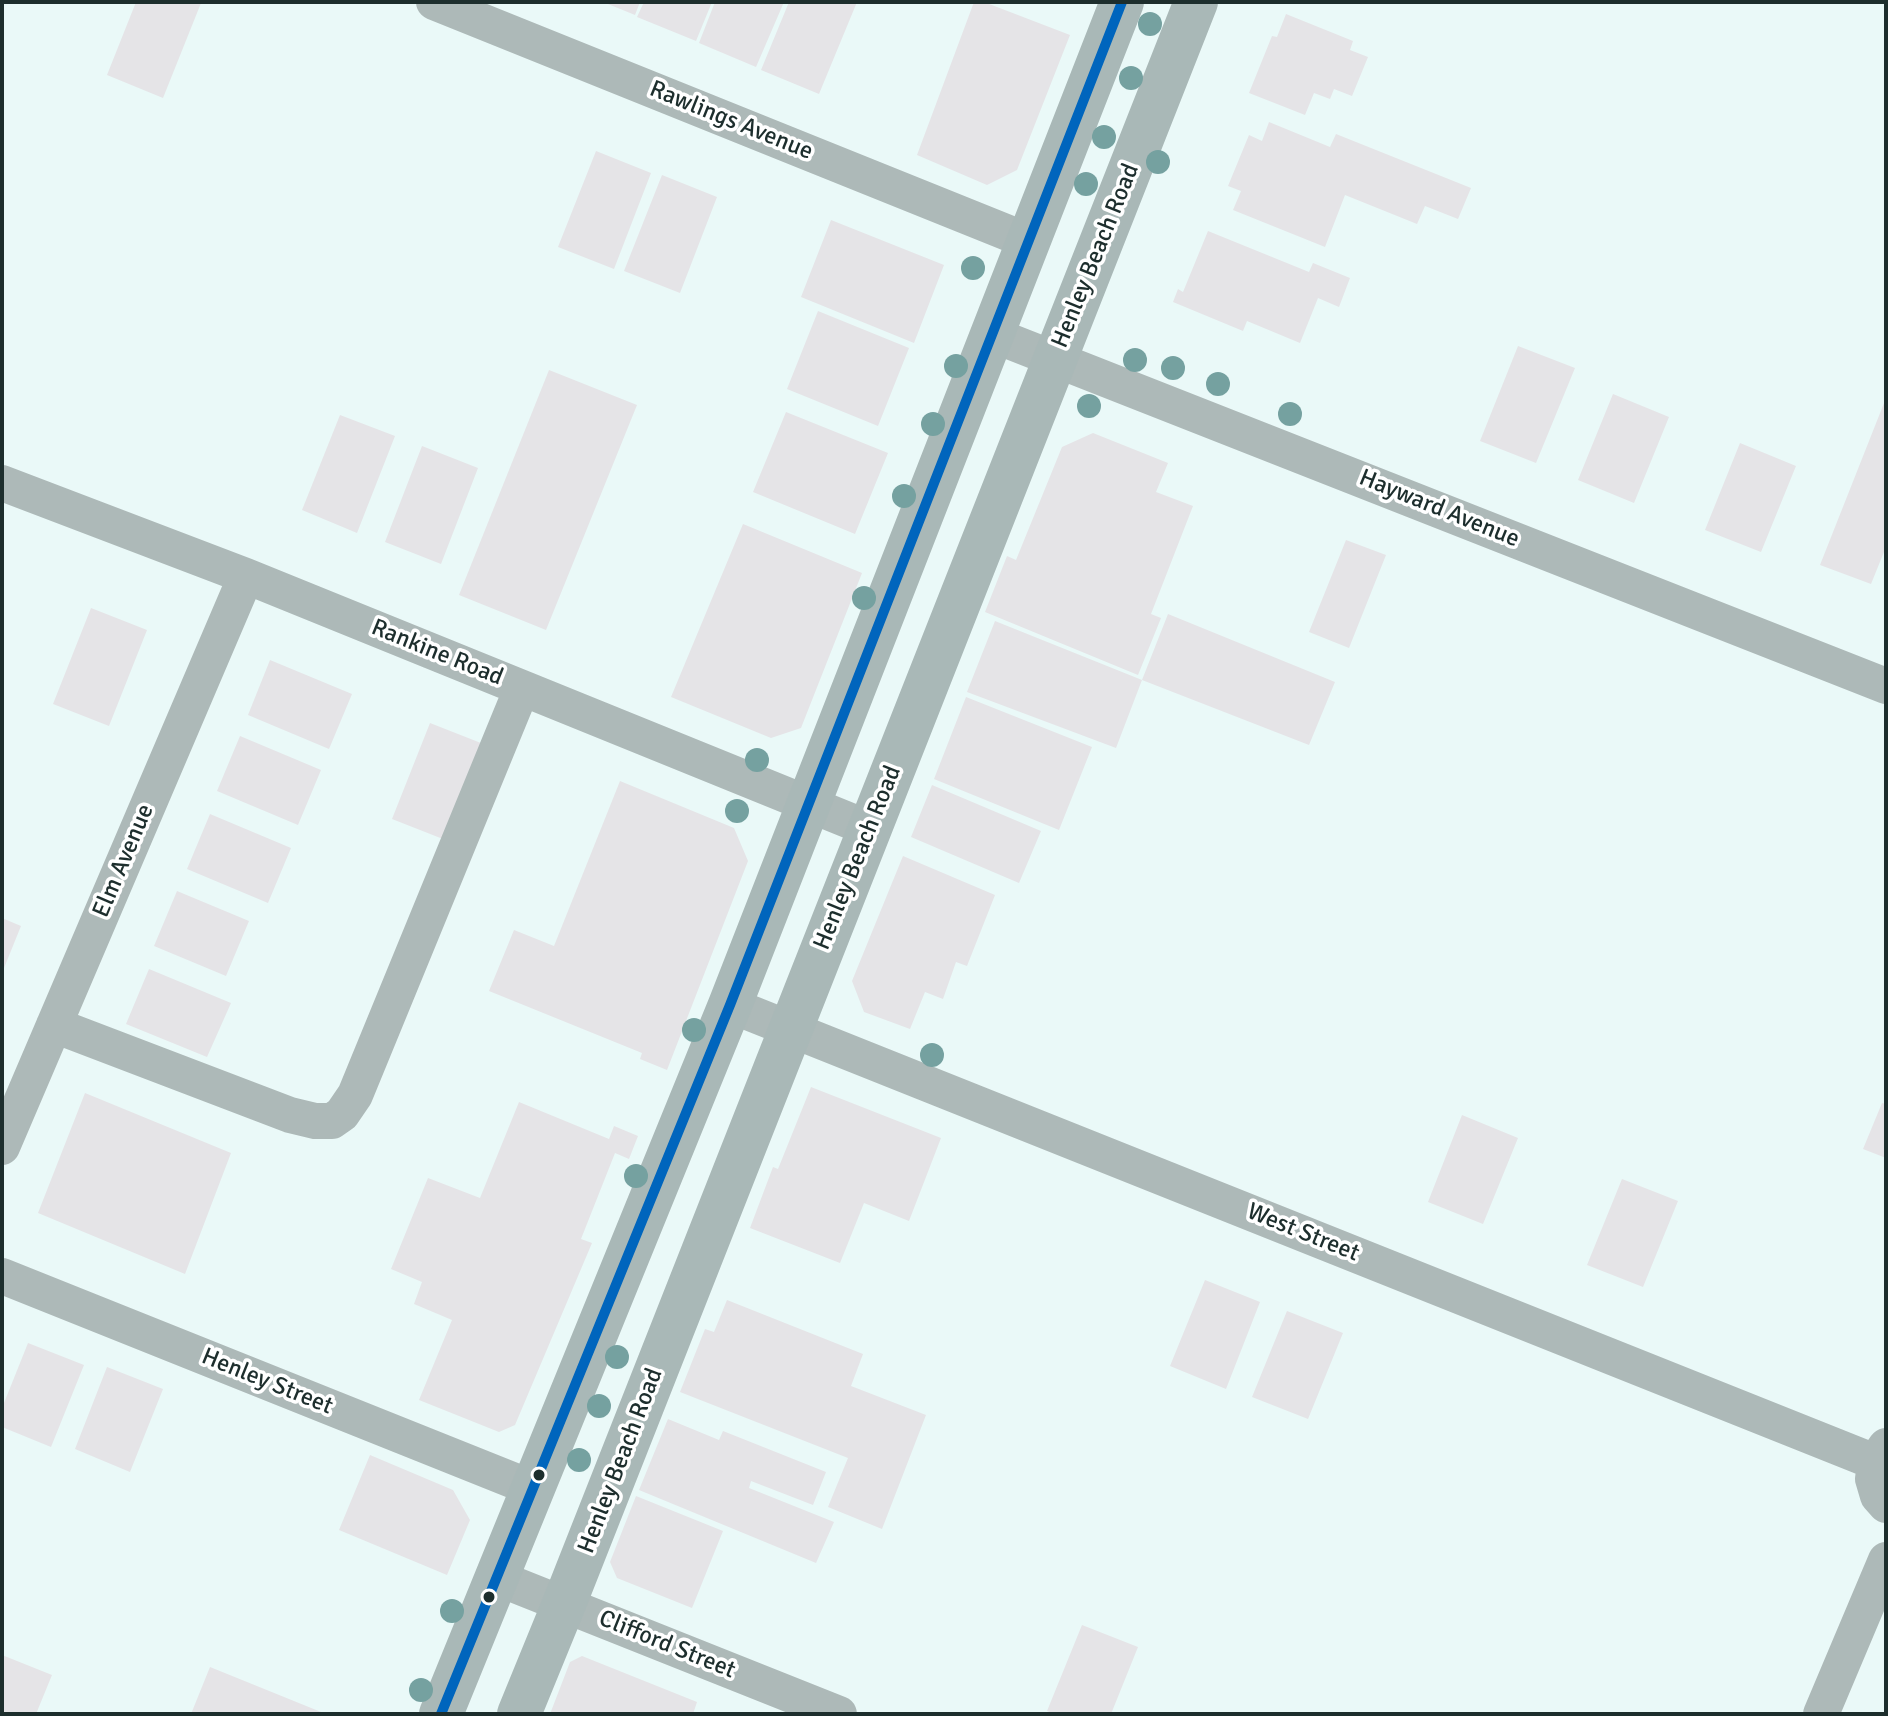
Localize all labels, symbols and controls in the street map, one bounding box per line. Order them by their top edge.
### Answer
street label: Rawlings Avenue [645,75,817,167]
street label: Henley Beach Road [1046,160,1146,352]
street label: Hayward Avenue [1355,464,1523,554]
street label: Rankine Road [367,613,507,693]
street label: Henley Beach Road [808,762,908,954]
street label: Elm Avenue [87,800,161,922]
street label: West Street [1243,1198,1363,1268]
street label: Henley Street [197,1343,337,1421]
street label: Henley Beach Road [572,1364,670,1558]
unlabelled marker [531,1467,547,1483]
unlabelled marker [481,1589,497,1605]
street label: Clifford Street [595,1605,739,1685]

